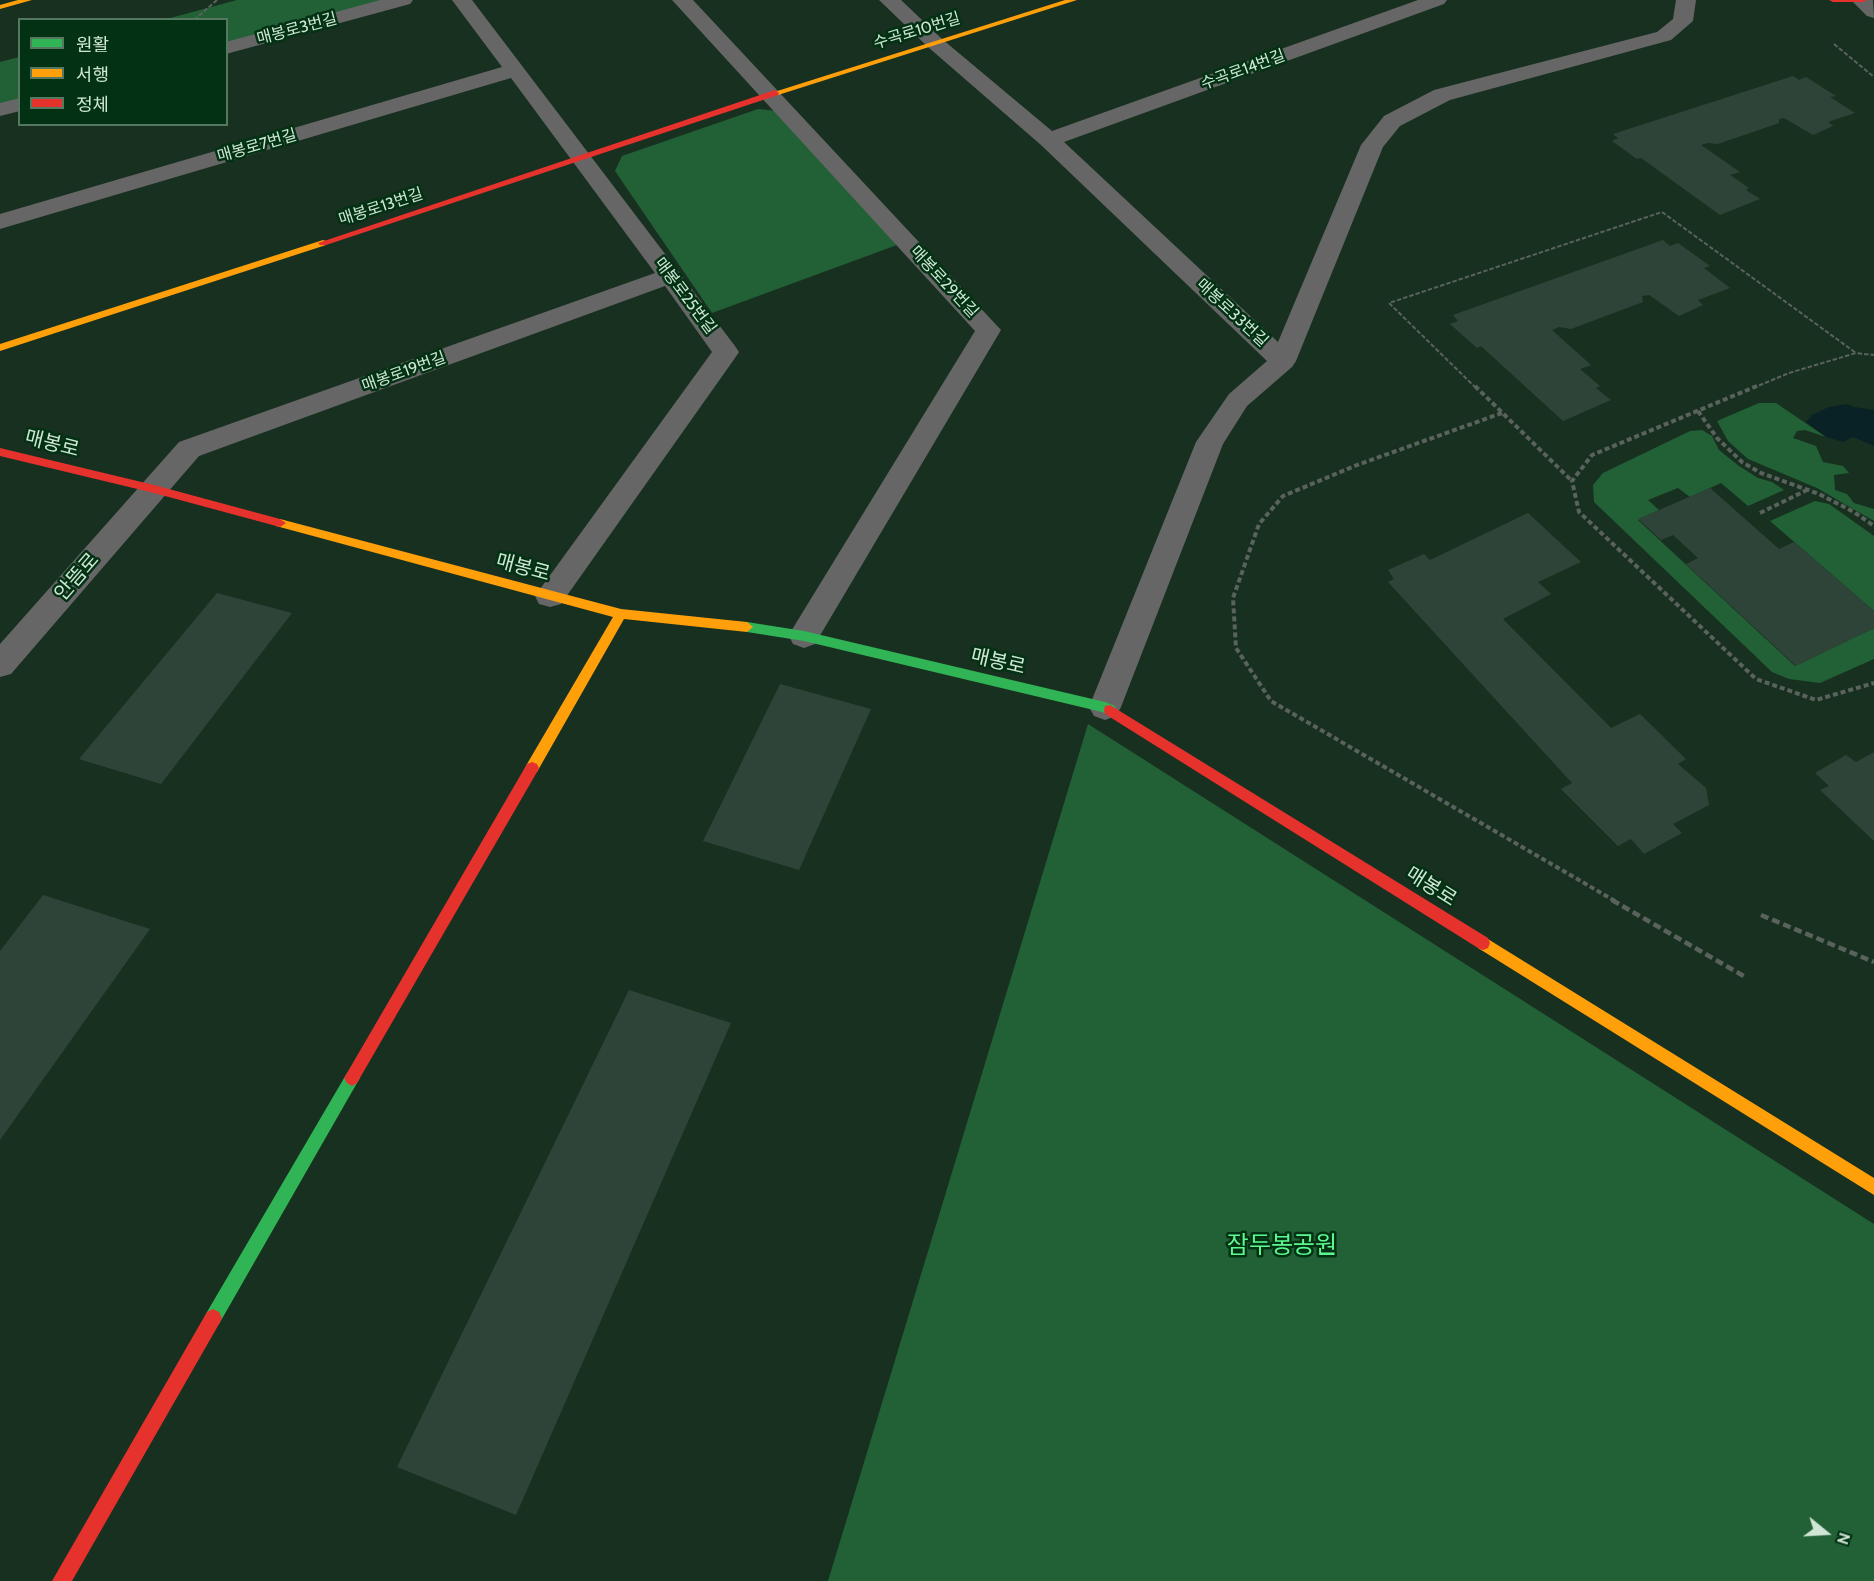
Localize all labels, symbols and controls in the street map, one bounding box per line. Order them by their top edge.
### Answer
street label: 매봉로3번길 [255,9,339,49]
street label: 수곡로10번길 [871,9,963,53]
legend [18,18,228,126]
text: 원활 [76,34,109,56]
street label: 수곡로14번길 [1198,46,1288,94]
text: 서행 [76,64,109,86]
text: 정체 [76,94,109,116]
street label: 매봉로7번길 [215,126,299,166]
street label: 매봉로13번길 [336,184,426,230]
street label: 매봉로29번길 [906,242,982,322]
street label: 매봉로25번길 [650,254,720,338]
street label: 매봉로33번길 [1192,275,1272,351]
street label: 매봉로19번길 [359,348,449,396]
street label: 매봉로 [22,426,82,462]
street label: 안뜸로 [50,548,104,606]
street label: 매봉로 [493,549,553,587]
street label: 매봉로 [968,644,1028,680]
street label: 매봉로 [1401,862,1461,912]
park label: 잠두봉공원 [1227,1232,1337,1260]
north arrow [1796,1503,1856,1563]
text: N [1833,1530,1854,1547]

